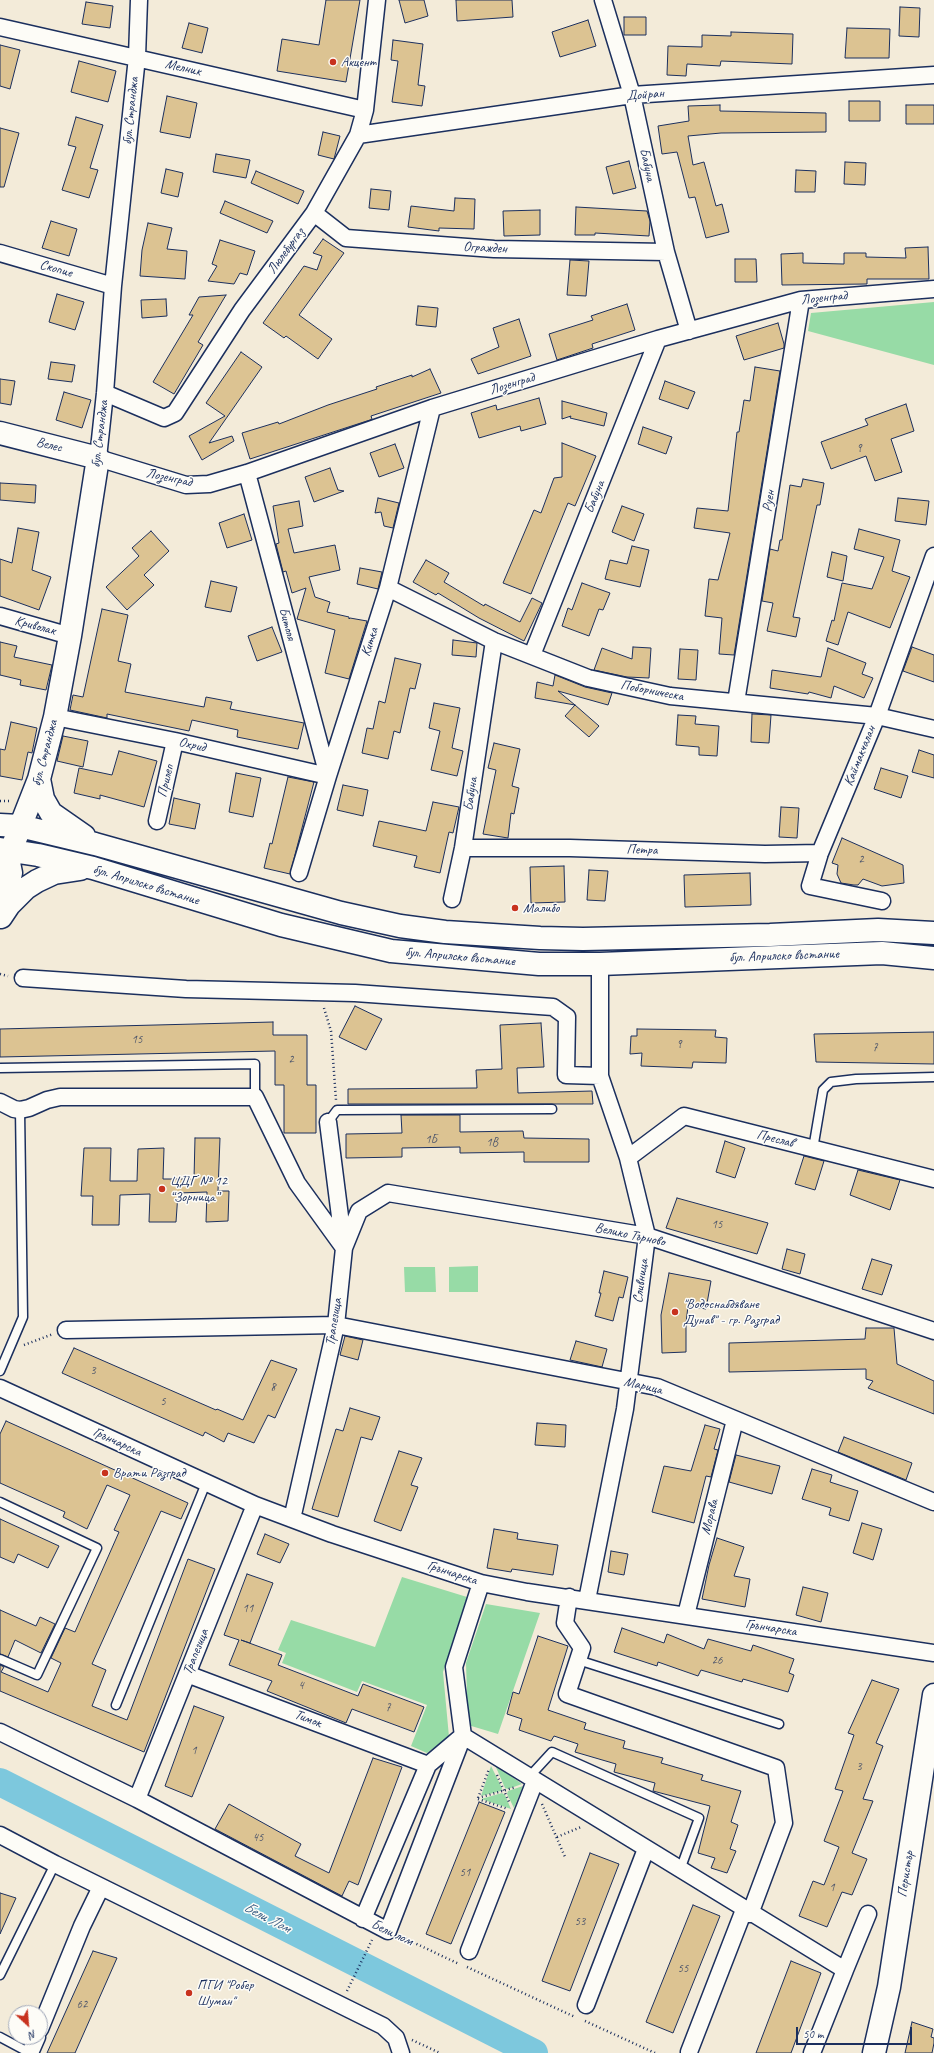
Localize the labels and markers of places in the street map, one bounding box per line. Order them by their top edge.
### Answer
place label: Акцент [341,54,376,70]
marker: Акцент [328,57,338,67]
place label: Малибо [523,900,560,916]
marker: Малибо [510,903,520,913]
place label: ЦДГ № 12 “Зорница” [170,1173,227,1206]
marker: ЦДГ № 12 “Зорница” [157,1184,167,1194]
place label: "Водоснабдяване Дунав" - гр. Разград [683,1296,779,1328]
marker: "Водоснабдяване Дунав" - гр. Разград [670,1307,680,1317]
place label: Врати Разград [113,1465,185,1481]
marker: Врати Разград [100,1468,110,1478]
place label: ПГИ "Робер Шуман" [197,1977,254,2010]
marker: ПГИ "Робер Шуман" [184,1988,194,1998]

